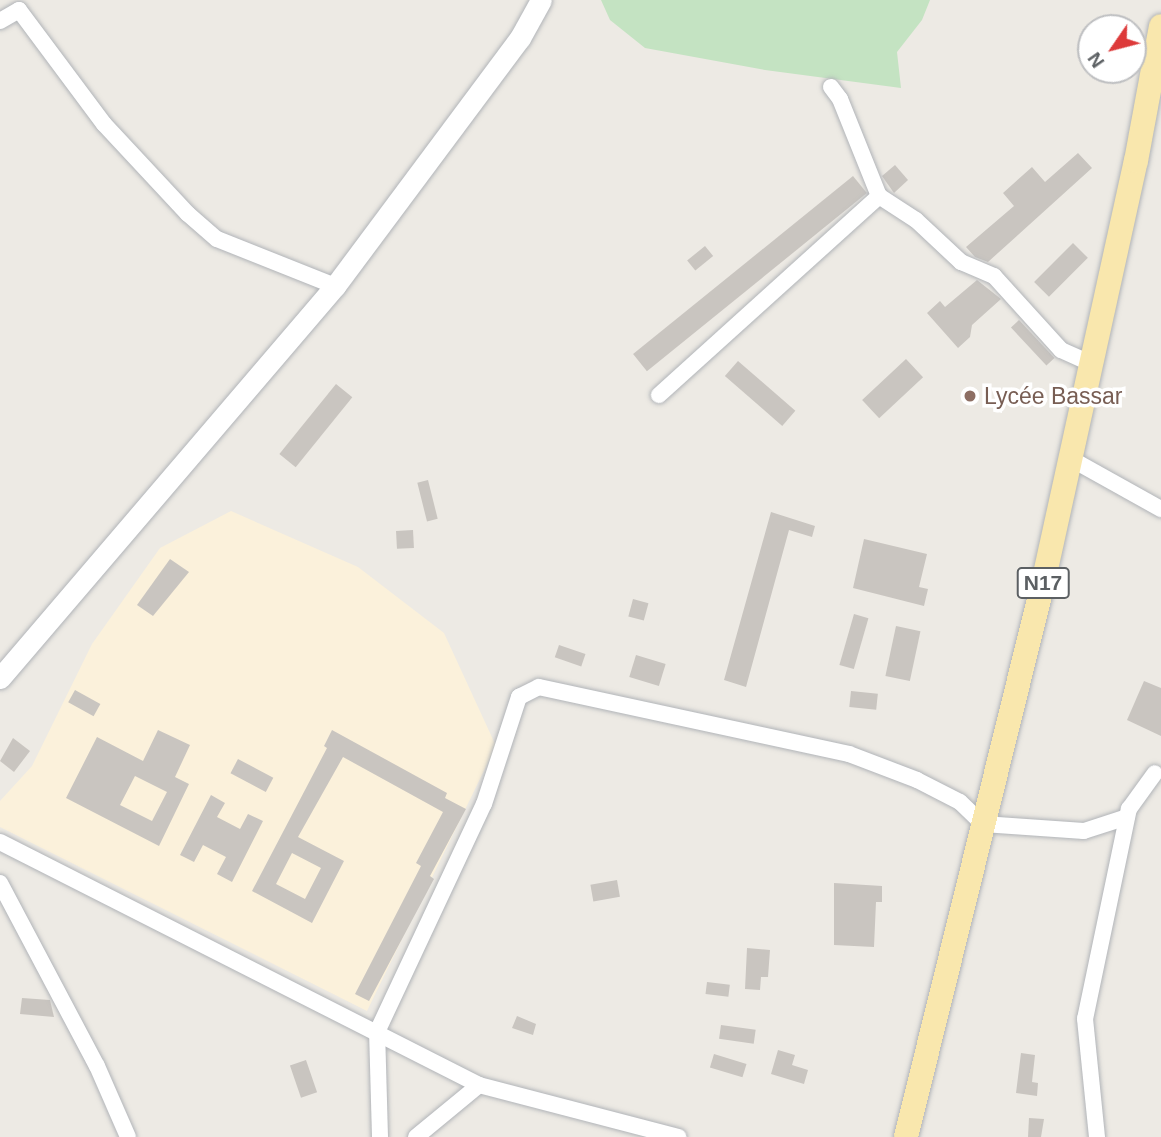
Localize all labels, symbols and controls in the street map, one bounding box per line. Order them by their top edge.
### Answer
north arrow [1077,14,1147,84]
text: N [1083,49,1109,72]
place label: Lycée Bassar [984,382,1122,410]
marker: Lycée Bassar [962,388,978,404]
road number: N17 [1015,566,1071,600]

